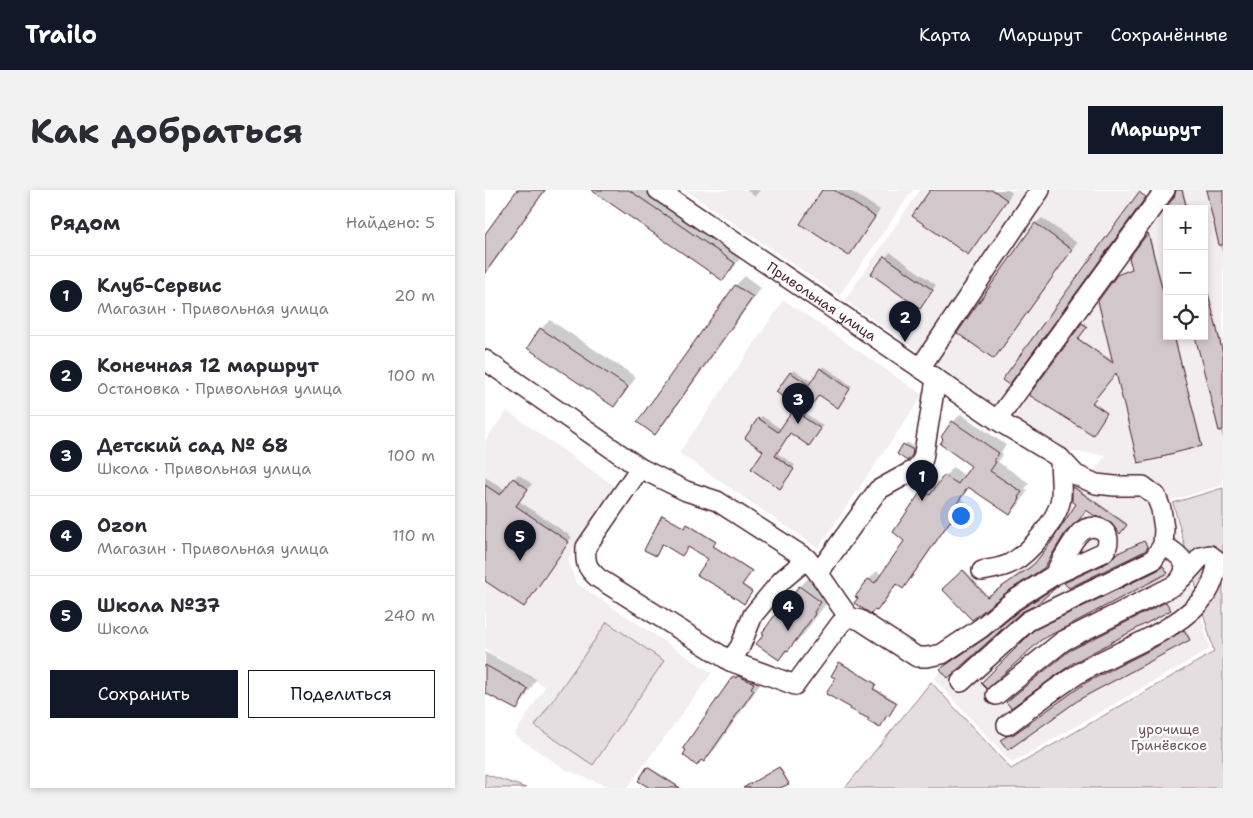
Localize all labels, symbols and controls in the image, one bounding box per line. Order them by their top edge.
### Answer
text: Trailo [25,19,97,51]
text: Карта [919,23,970,47]
text: Маршрут [998,23,1082,47]
text: Сохранённые [1110,23,1228,47]
button: Маршрут [1088,106,1223,154]
text: Как добраться [30,107,303,154]
map controls [1163,205,1208,340]
button: + [1163,205,1208,250]
text: Рядом [50,209,120,237]
text: Найдено: 5 [346,212,435,233]
button: − [1163,250,1208,295]
street label: Привольная улица [764,258,880,345]
text: Клуб-Сервис [97,273,222,298]
text: 1 [62,285,70,306]
text: 20 m [394,285,435,306]
button: locate [1163,295,1208,340]
text: Магазин · Привольная улица [97,298,329,319]
pin: 2 [889,301,921,342]
text: Конечная 12 маршрут [97,353,319,378]
text: 2 [60,365,72,386]
text: 100 m [387,365,435,386]
text: Остановка · Привольная улица [97,378,342,399]
pin: 3 [782,383,814,424]
text: Детский сад № 68 [97,433,288,458]
text: 3 [60,445,72,466]
text: 100 m [387,445,435,466]
text: Школа · Привольная улица [97,458,311,479]
pin: 1 [906,460,938,501]
your location [948,503,974,529]
text: Ozon [97,513,147,538]
pin: 5 [504,520,536,561]
text: 4 [60,525,72,546]
text: 110 m [392,525,435,546]
text: Магазин · Привольная улица [97,538,329,559]
pin: 4 [772,590,804,631]
text: Школа №37 [97,593,220,618]
text: 5 [61,605,71,626]
text: 240 m [383,605,435,626]
text: Школа [97,618,149,639]
button: Сохранить [50,670,238,718]
button: Поделиться [248,670,435,718]
park label: урочище Гринёвское [1131,720,1207,754]

